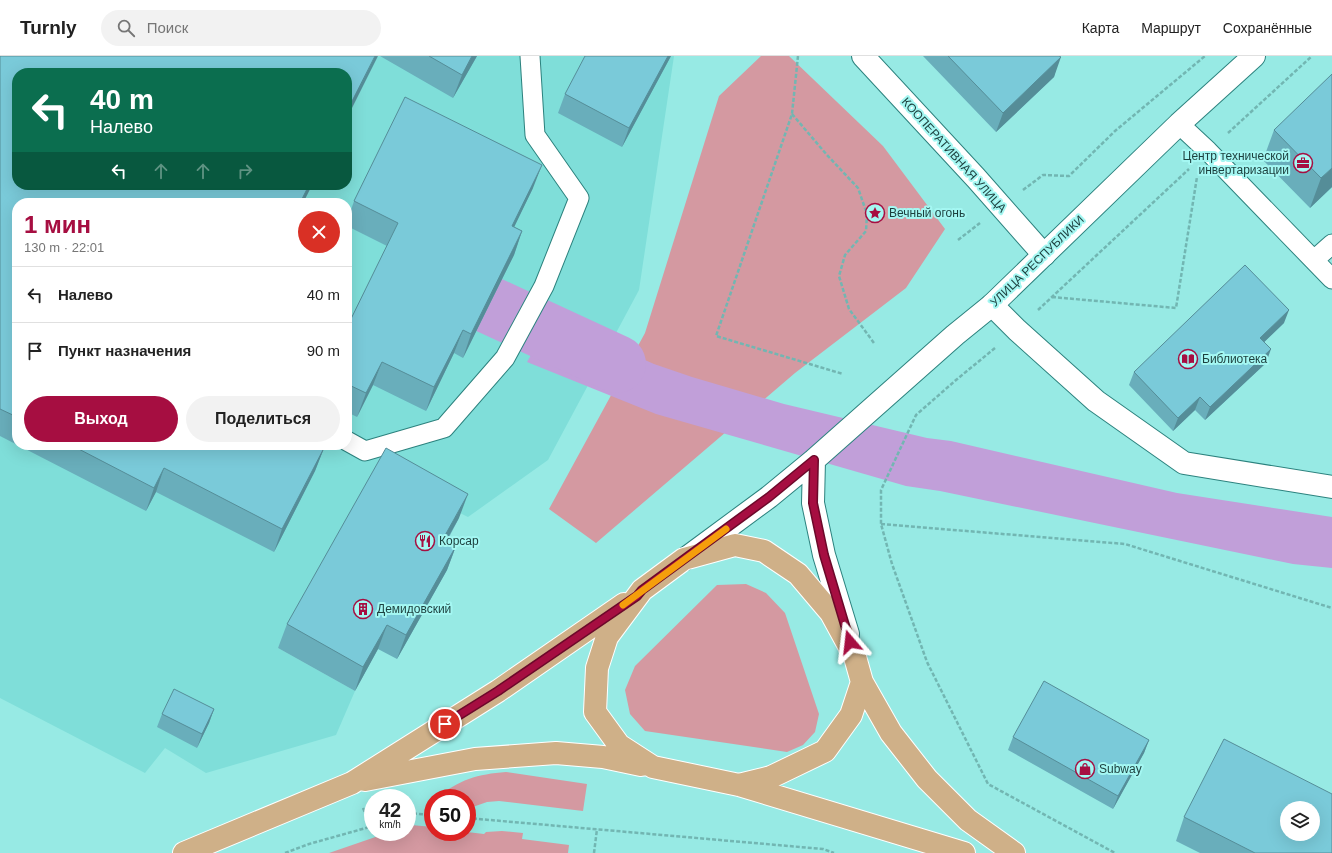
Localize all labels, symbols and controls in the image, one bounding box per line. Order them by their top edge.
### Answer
search box [101,10,381,46]
text: Turnly [20,17,77,38]
icon: search [115,17,137,39]
text: Поиск [147,19,188,36]
text: Карта [1082,20,1119,36]
text: Маршрут [1141,20,1201,36]
text: Сохранённые [1223,20,1312,36]
icon: left [24,84,76,136]
text: 40 m [90,84,154,115]
street label: КООПЕРАТИВНАЯ УЛИЦА [899,95,1009,215]
text: Налево [90,117,153,137]
place label: Центр технической инвертаризации [1183,149,1289,177]
office icon: Центр технической инвертаризации [1292,152,1314,174]
icon: left [108,160,130,182]
icon: ahead [150,160,172,182]
icon: ahead [192,160,214,182]
icon: right [234,160,256,182]
place icon: Вечный огонь [864,202,886,224]
place label: Вечный огонь [889,206,965,220]
text: 1 мин [24,211,91,238]
button: close [298,211,340,253]
street label: УЛИЦА РЕСПУБЛИКИ [987,213,1087,309]
text: 130 m · 22:01 [24,240,104,255]
icon: left [24,284,46,306]
text: Налево [58,286,113,303]
text: 40 m [307,286,340,303]
icon: arrive [24,340,46,362]
text: Пункт назначения [58,342,191,359]
text: 90 m [307,342,340,359]
library icon: Библиотека [1177,348,1199,370]
place label: Библиотека [1202,352,1268,366]
button: Выход [24,396,178,442]
button: Поделиться [186,396,340,442]
restaurant icon: Корсар [414,530,436,552]
place label: Корсар [439,534,479,548]
building icon: Демидовский [352,598,374,620]
place label: Демидовский [377,602,451,616]
position arrow [829,621,871,663]
pin [428,707,462,741]
icon: arrive [434,713,456,735]
shop icon: Subway [1074,758,1096,780]
place label: Subway [1099,762,1142,776]
speed limit sign: 50 [424,789,476,841]
text: 42 [379,799,401,821]
map controls [1280,801,1320,841]
button: layers [1280,801,1320,841]
text: km/h [379,819,401,830]

